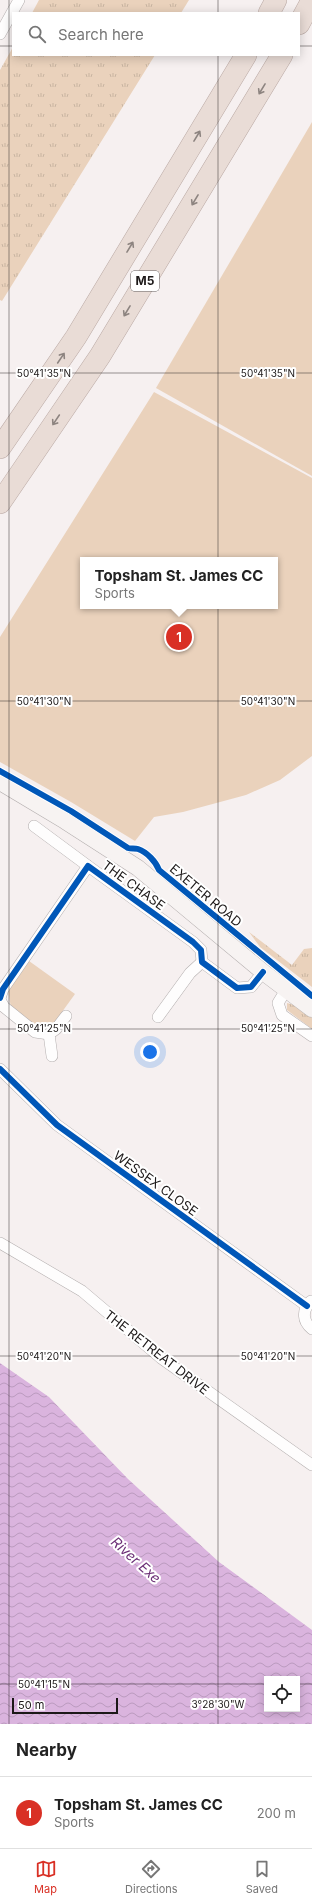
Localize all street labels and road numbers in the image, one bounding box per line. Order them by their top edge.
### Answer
road number: M5 [131,271,159,291]
street label: THE CHASE [99,857,169,913]
street label: EXETER ROAD [167,860,245,930]
street label: WESSEX CLOSE [111,1147,201,1219]
street label: THE RETREAT DRIVE [102,1306,212,1398]

